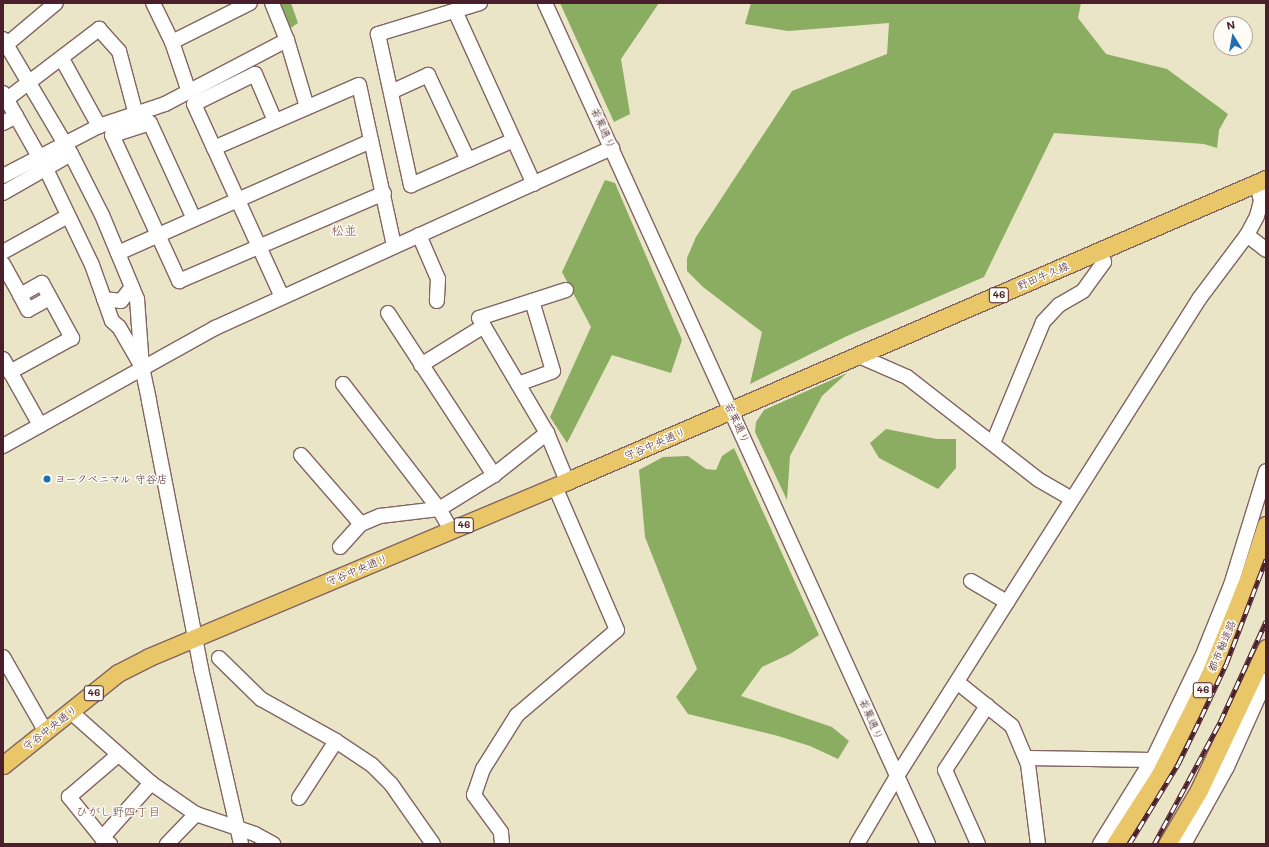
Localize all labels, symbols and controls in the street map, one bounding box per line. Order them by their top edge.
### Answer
north arrow [1213,16,1253,56]
text: N [1225,17,1236,33]
street label: 若葉通り [588,105,618,151]
district label: 松並 [331,222,357,238]
street label: 野田牛久線 [1015,259,1071,293]
road number: 46 [988,287,1010,303]
street label: 若葉通り [722,400,752,446]
street label: 守谷中央通り [622,425,688,463]
place label: ヨークベニマル 守谷店 [55,472,168,486]
marker: ヨークベニマル 守谷店 [42,474,52,484]
road number: 46 [453,517,475,533]
street label: 守谷中央通り [324,552,390,588]
street label: 都市軸道路 [1205,618,1239,674]
road number: 46 [1192,682,1214,698]
road number: 46 [83,685,105,701]
street label: 若葉通り [856,696,886,742]
street label: 守谷中央通り [20,702,80,754]
district label: ひがし野四丁目 [76,805,160,819]

